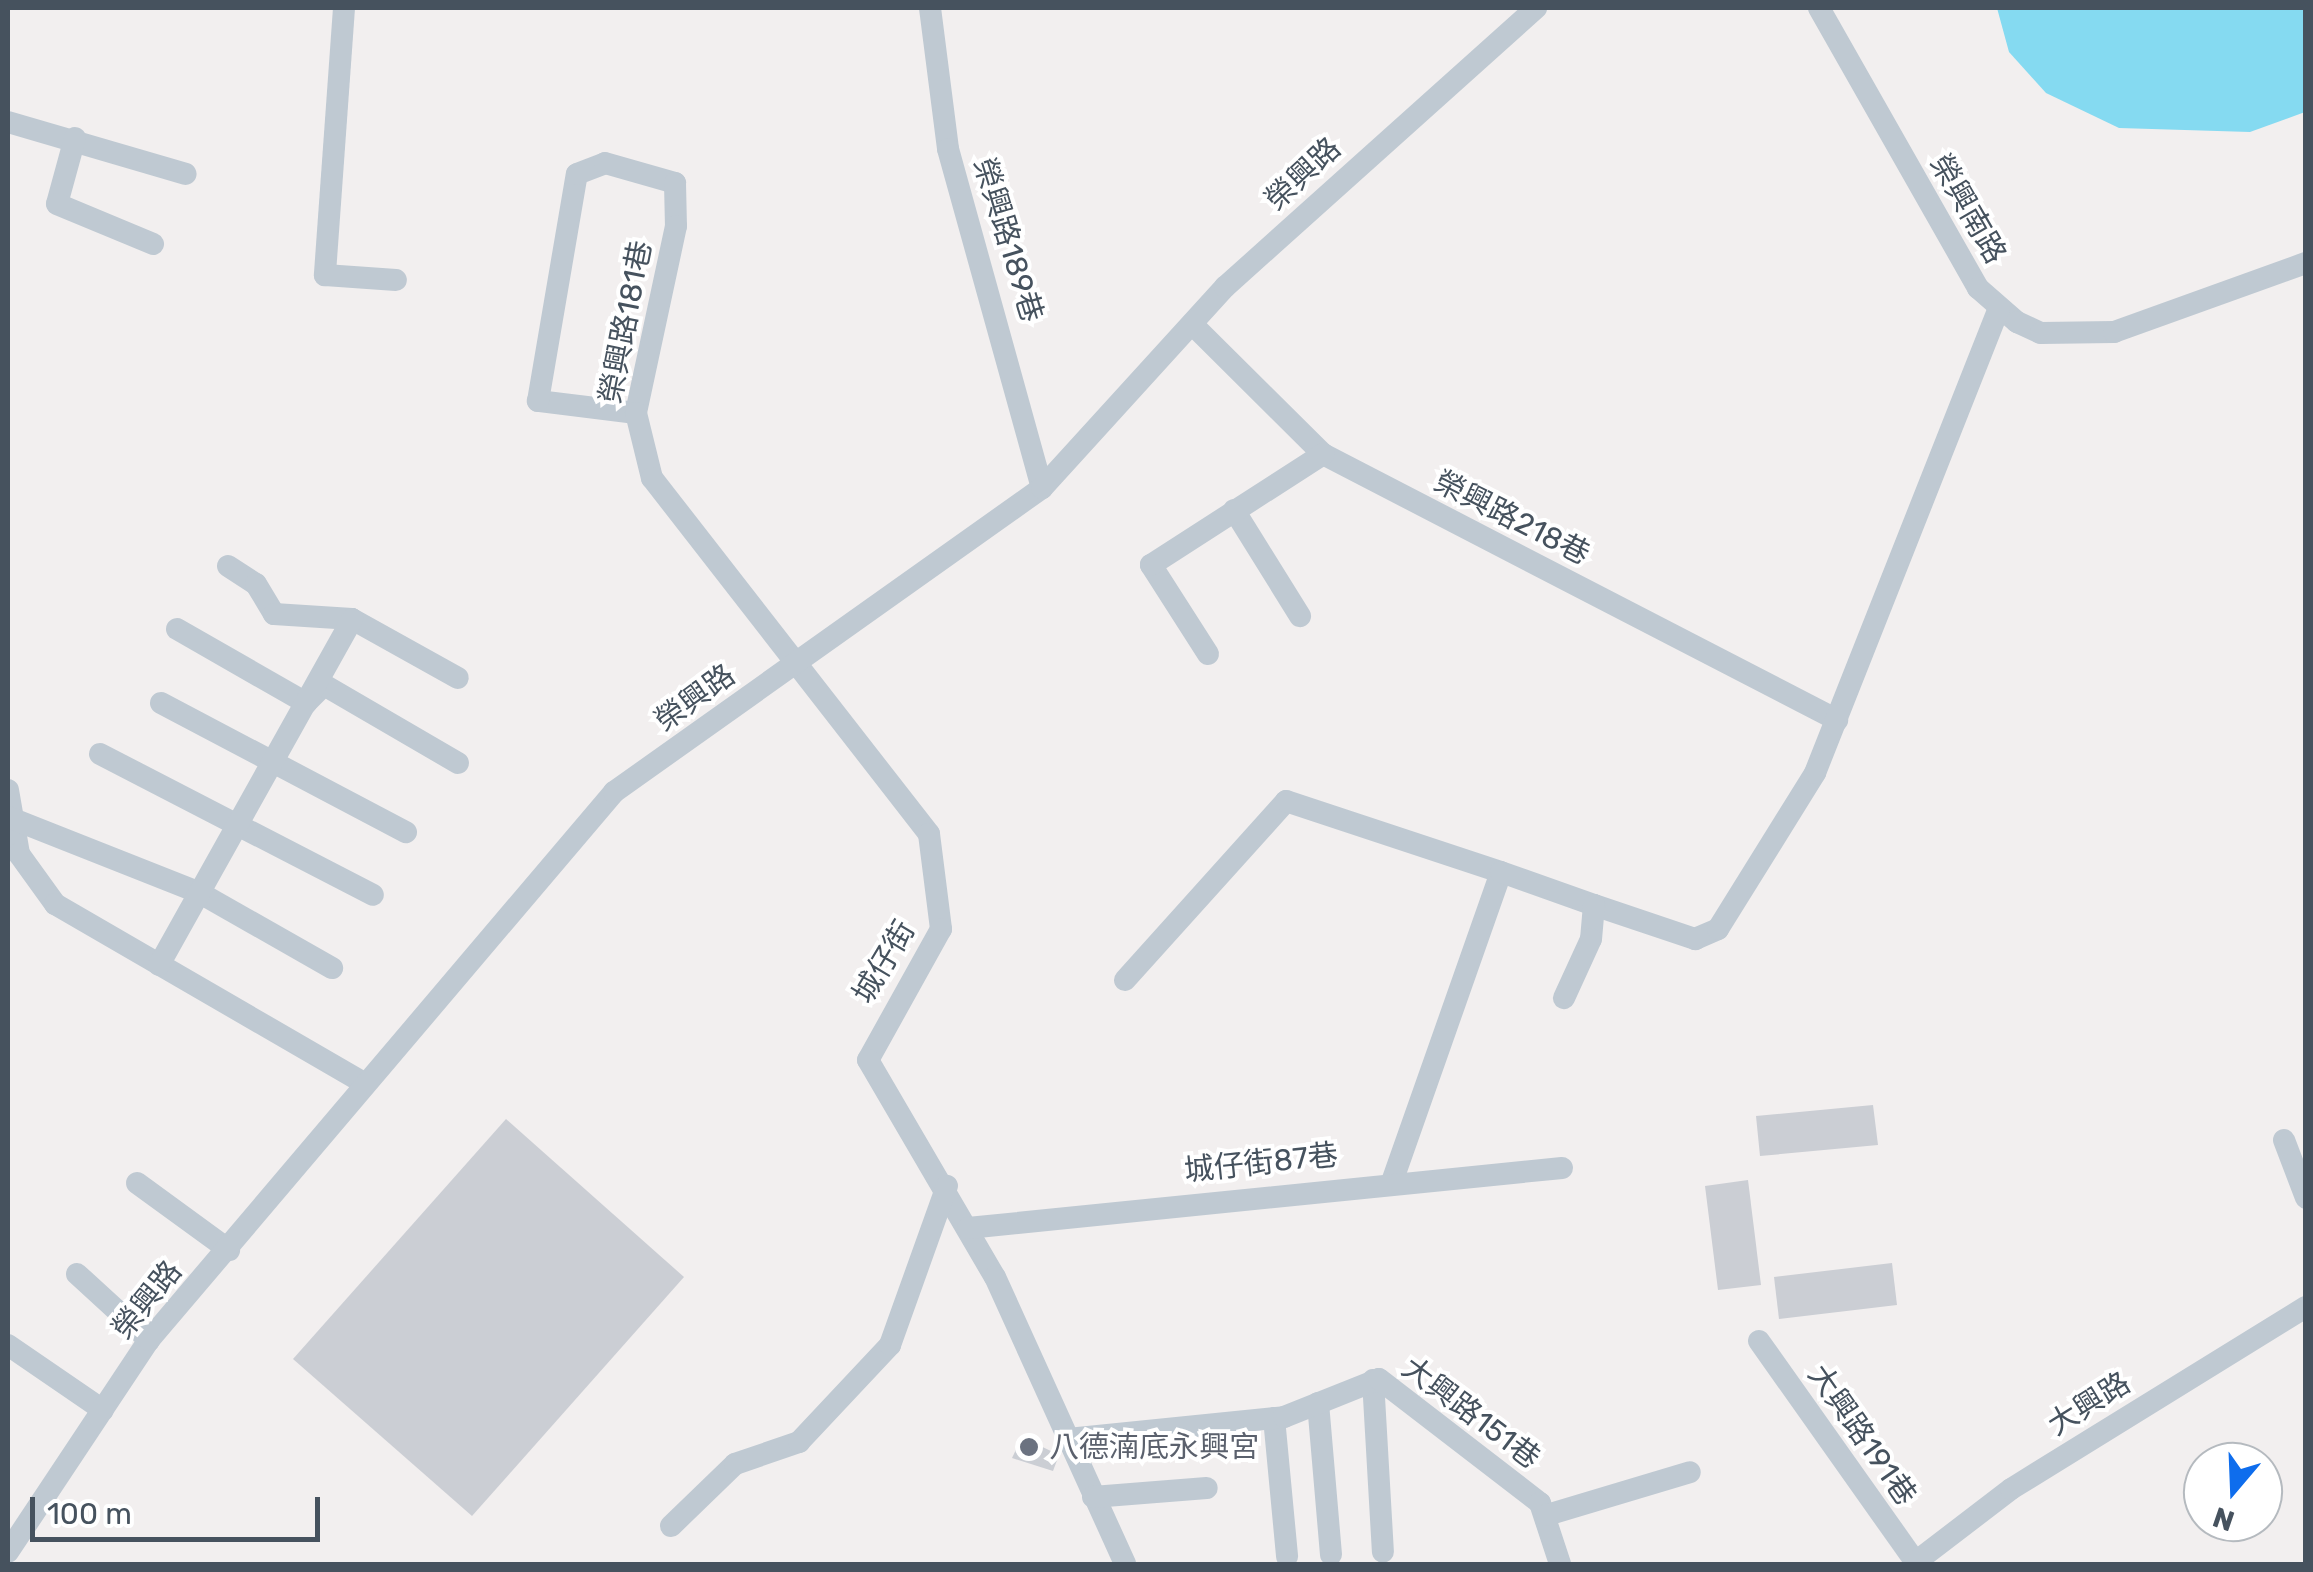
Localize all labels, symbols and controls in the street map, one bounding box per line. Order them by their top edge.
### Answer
street label: 榮興路 [1258,130,1348,218]
street label: 榮興南路 [1922,148,2014,270]
street label: 榮興路189巷 [966,154,1050,326]
street label: 榮興路181巷 [593,238,659,406]
street label: 榮興路218巷 [1428,463,1596,573]
street label: 榮興路 [648,657,742,739]
street label: 城仔街 [845,914,923,1010]
street label: 城仔街87巷 [1182,1137,1340,1189]
street label: 榮興路 [105,1254,189,1346]
street label: 大興路151巷 [1395,1350,1547,1476]
street label: 大興路191巷 [1800,1358,1924,1512]
street label: 大興路 [2041,1365,2137,1443]
place label: 八德湳底永興宮 [1049,1429,1259,1465]
marker: 八德湳底永興宮 [1018,1436,1040,1458]
north arrow [2183,1442,2283,1542]
scale bar [35,1477,325,1539]
text: 100 m [47,1496,132,1532]
text: N [2209,1500,2239,1538]

